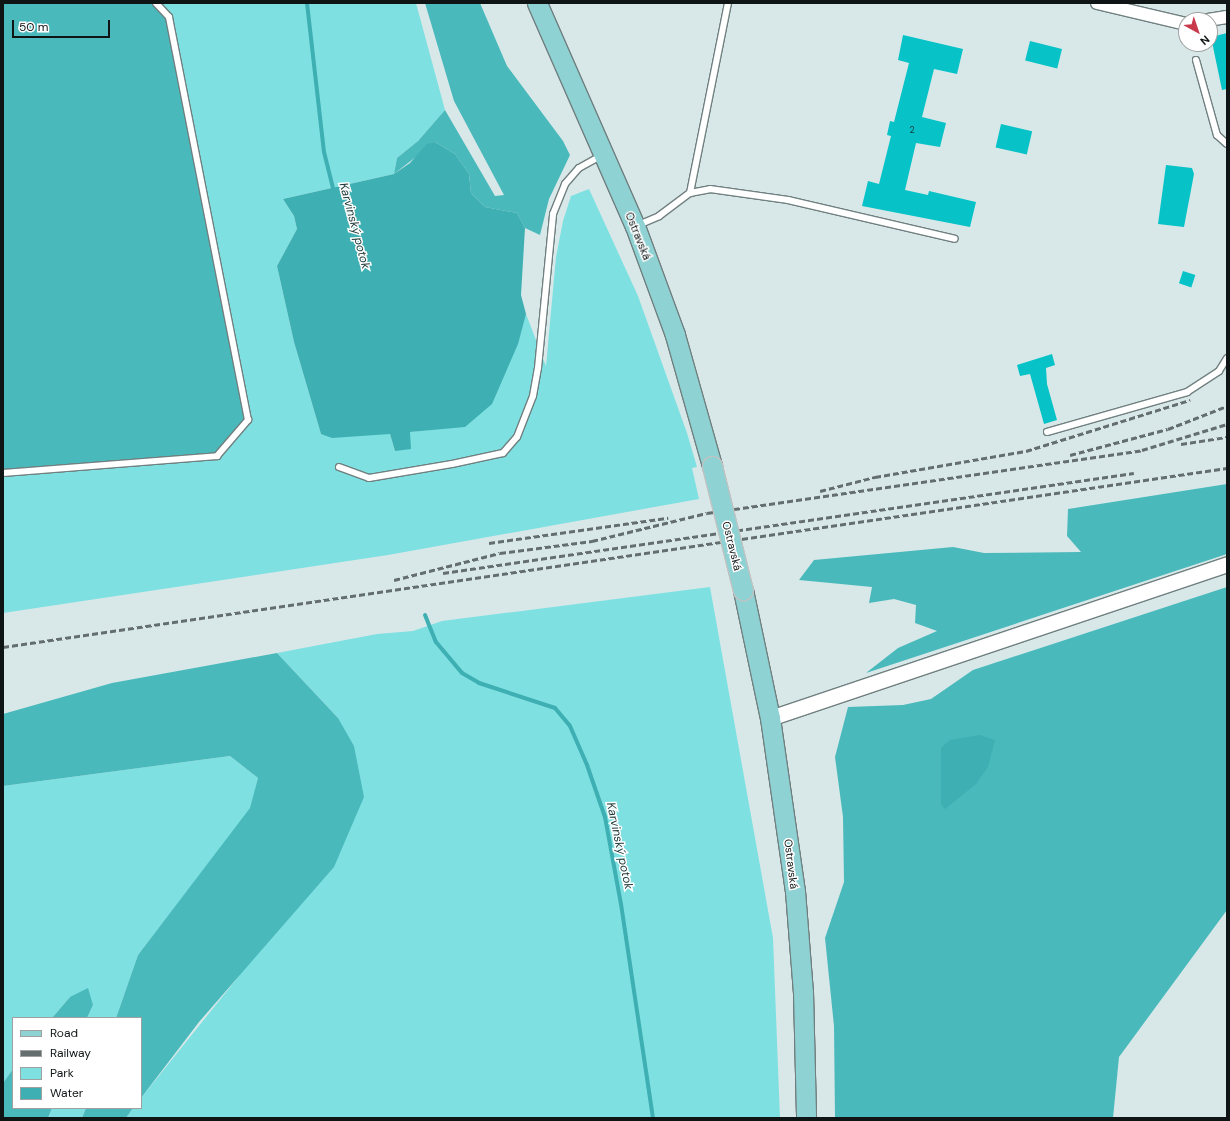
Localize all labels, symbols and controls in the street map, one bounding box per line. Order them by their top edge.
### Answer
scale bar [14,12,112,38]
north arrow [1178,12,1218,52]
text: 50 m [19,19,48,35]
text: N [1197,32,1213,48]
house number: 2 [909,125,915,135]
water label: Karvinský potok [336,181,372,271]
street label: Ostravská [622,210,654,262]
street label: Ostravská [719,520,745,572]
water label: Karvinský potok [603,801,635,891]
street label: Ostravská [781,838,801,890]
legend [12,1017,142,1109]
text: Road [50,1025,78,1041]
text: Railway [50,1045,91,1061]
text: Park [50,1065,74,1081]
text: Water [50,1085,83,1101]

